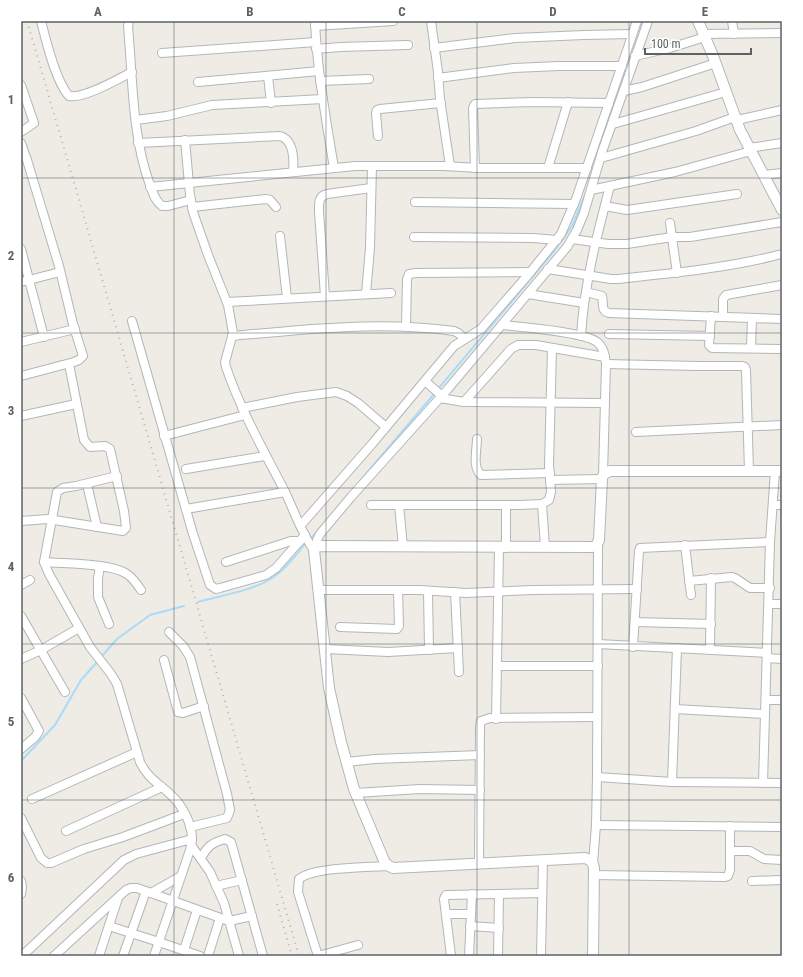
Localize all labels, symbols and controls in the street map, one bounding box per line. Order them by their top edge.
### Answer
text: A [94,4,102,19]
text: B [246,4,254,19]
text: C [398,4,406,19]
text: D [549,4,557,19]
text: E [702,4,709,19]
scale bar [645,30,751,56]
text: 100 m [651,37,681,51]
text: 1 [8,92,14,107]
text: 2 [8,248,15,263]
text: 3 [8,403,14,418]
text: 4 [8,559,15,574]
text: 5 [8,714,15,729]
text: 6 [8,870,15,885]

